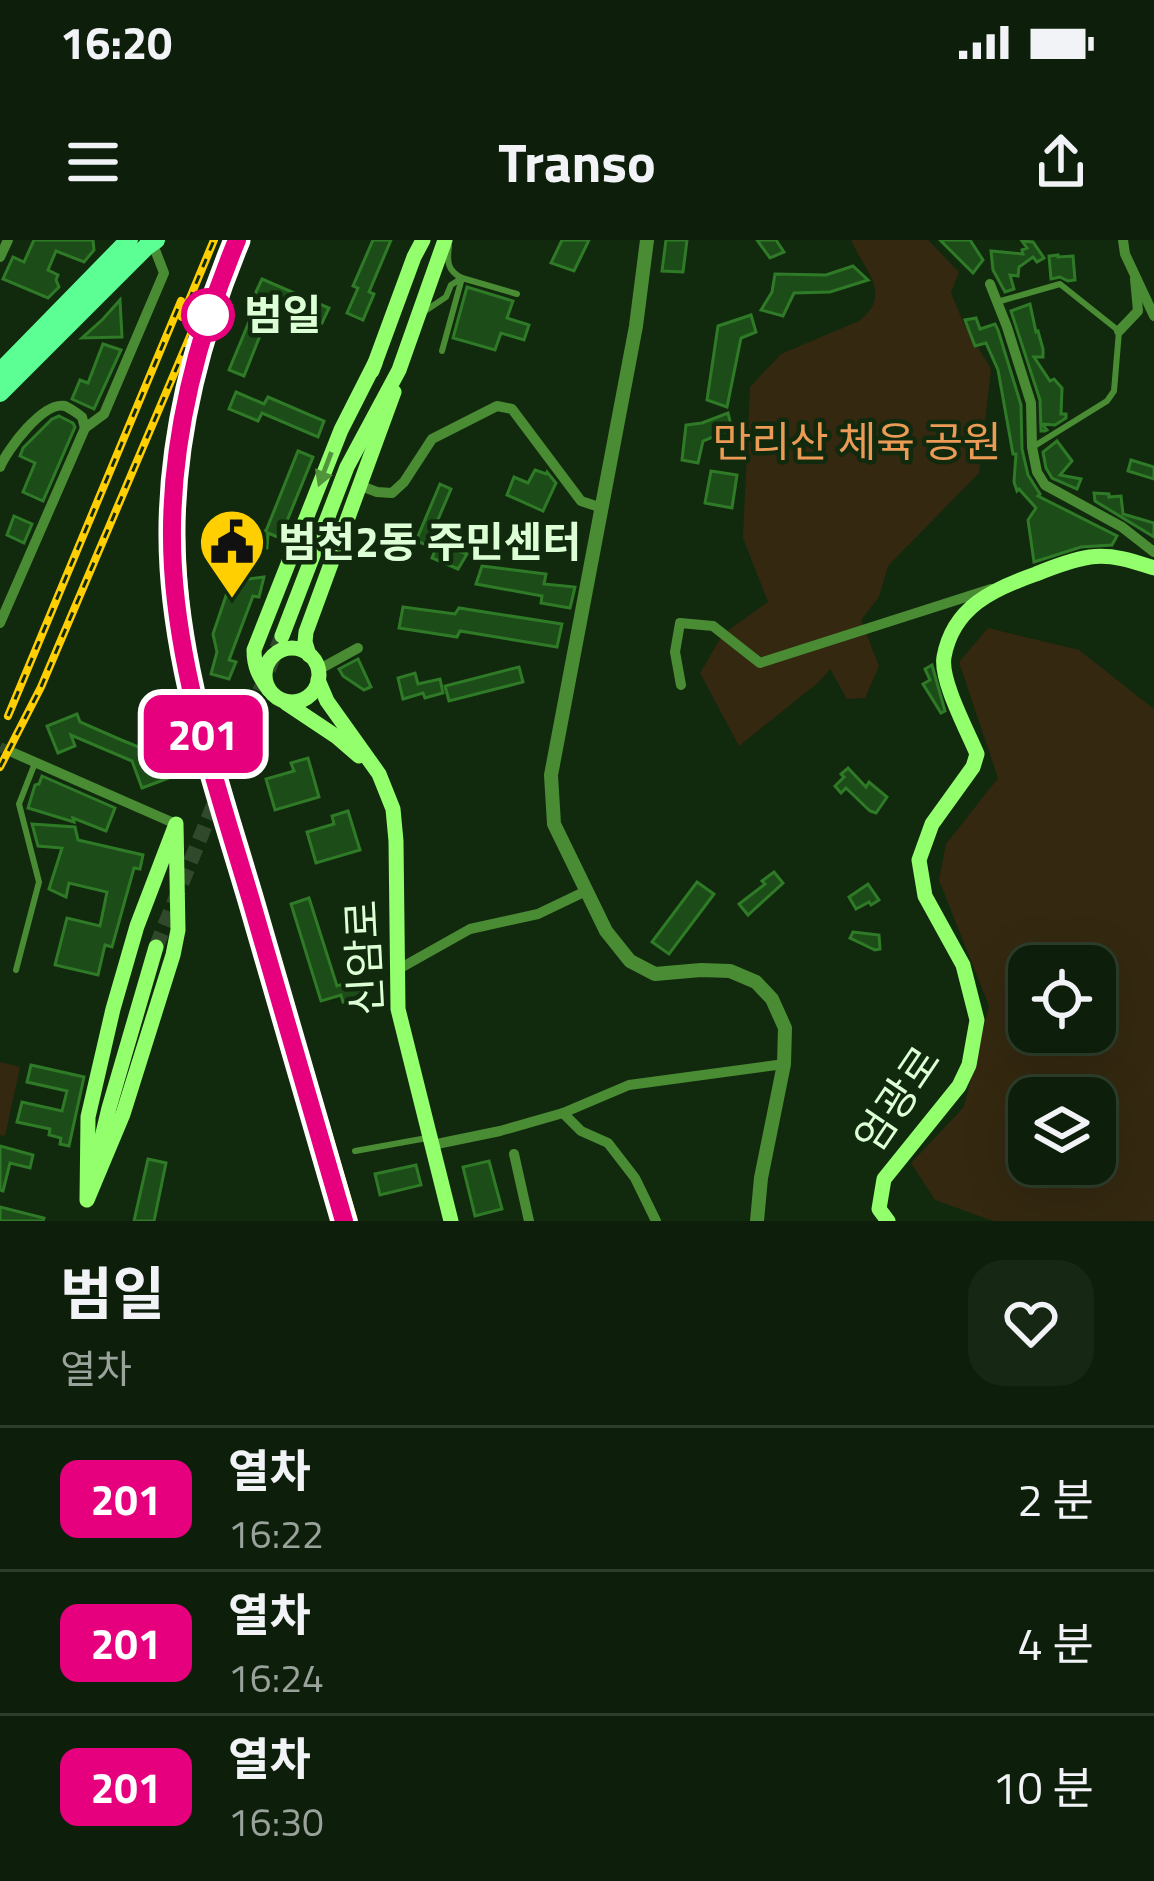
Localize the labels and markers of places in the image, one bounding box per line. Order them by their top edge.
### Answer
place label: 범일 [244,282,321,346]
marker: 범일 [183,290,233,340]
public building icon: 범천2동 주민센터 [197,507,267,601]
place label: 범천2동 주민센터 [278,509,581,573]

